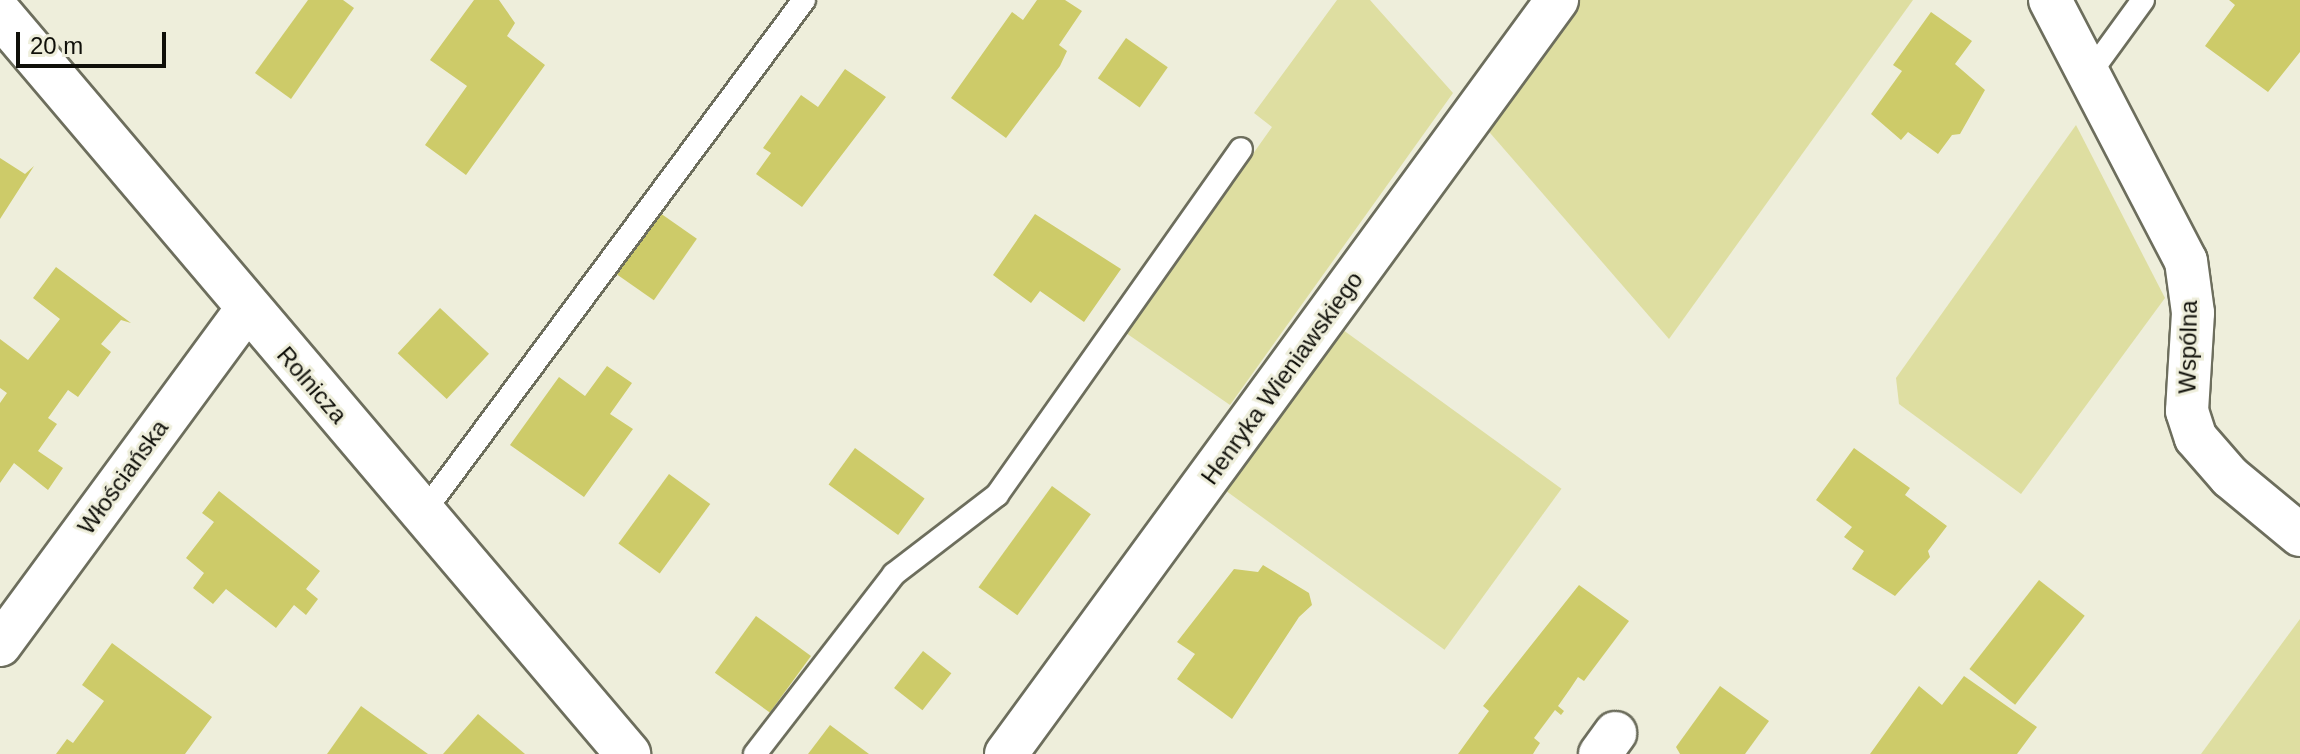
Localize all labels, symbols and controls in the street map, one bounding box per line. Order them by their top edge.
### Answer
scale bar [20,16,170,66]
text: 20 m [30,32,83,59]
street label: Henryka Wieniawskiego [1195,266,1369,490]
street label: Wspólna [2173,300,2203,394]
street label: Rolnicza [271,341,353,429]
street label: Włościańska [72,414,174,540]

